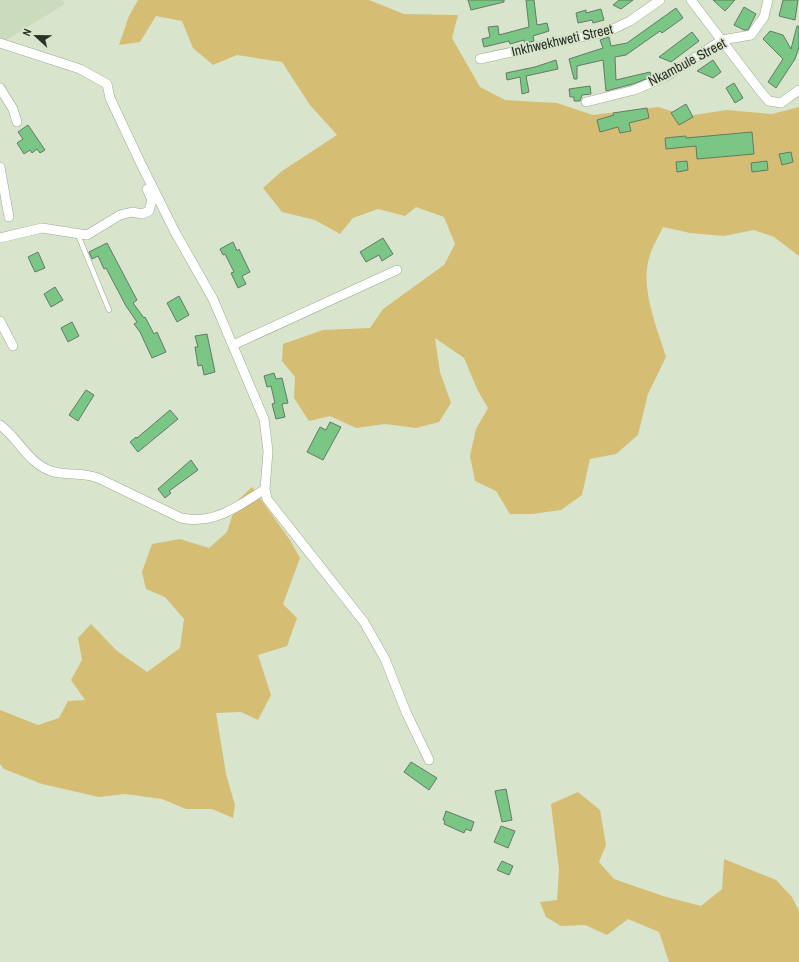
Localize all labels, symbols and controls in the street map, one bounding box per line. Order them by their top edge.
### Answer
north arrow [16,16,56,56]
street label: Inkhwekhweti Street [510,20,614,60]
text: N [19,27,34,38]
street label: Nkambule Street [645,34,729,90]

